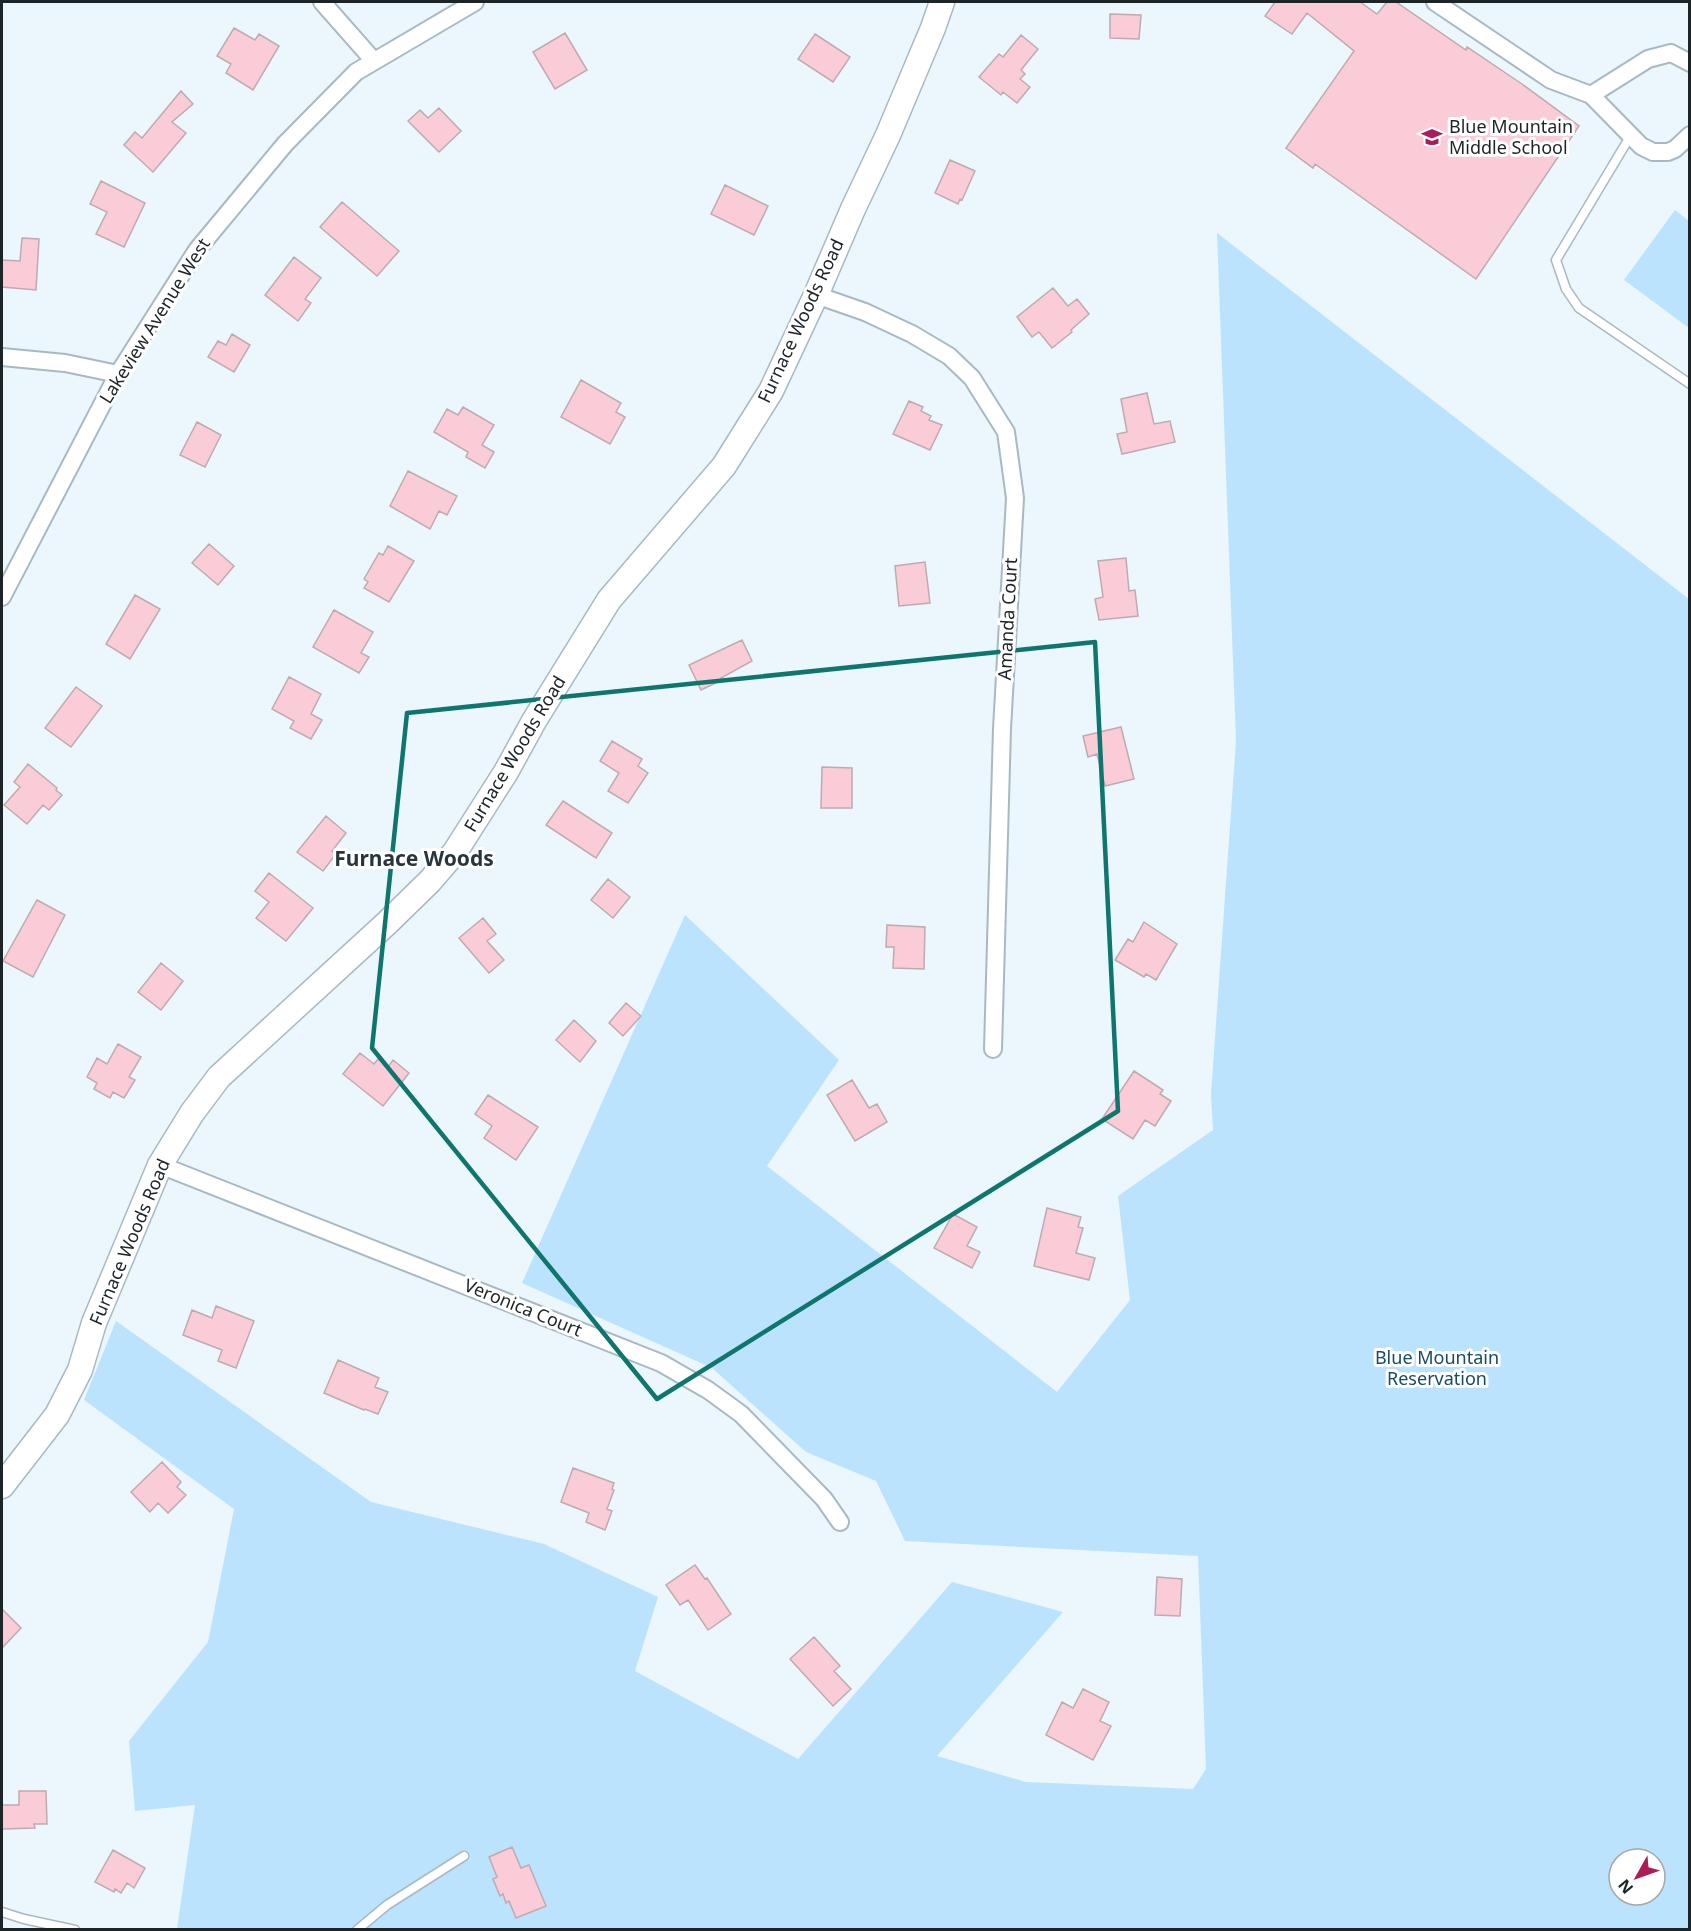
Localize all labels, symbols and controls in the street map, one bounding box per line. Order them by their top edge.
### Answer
place label: Blue Mountain Middle School [1449,114,1573,159]
school or university icon: Blue Mountain Middle School [1420,125,1444,149]
street label: Lakeview Avenue West [93,233,215,408]
street label: Furnace Woods Road [752,235,849,406]
street label: Amanda Court [992,557,1022,681]
street label: Furnace Woods Road [458,671,570,836]
district label: Furnace Woods [334,844,494,872]
street label: Furnace Woods Road [83,1155,175,1328]
street label: Veronica Court [461,1273,586,1342]
park label: Blue Mountain Reservation [1375,1345,1499,1390]
north arrow [1607,1847,1667,1907]
text: N [1613,1875,1638,1899]

